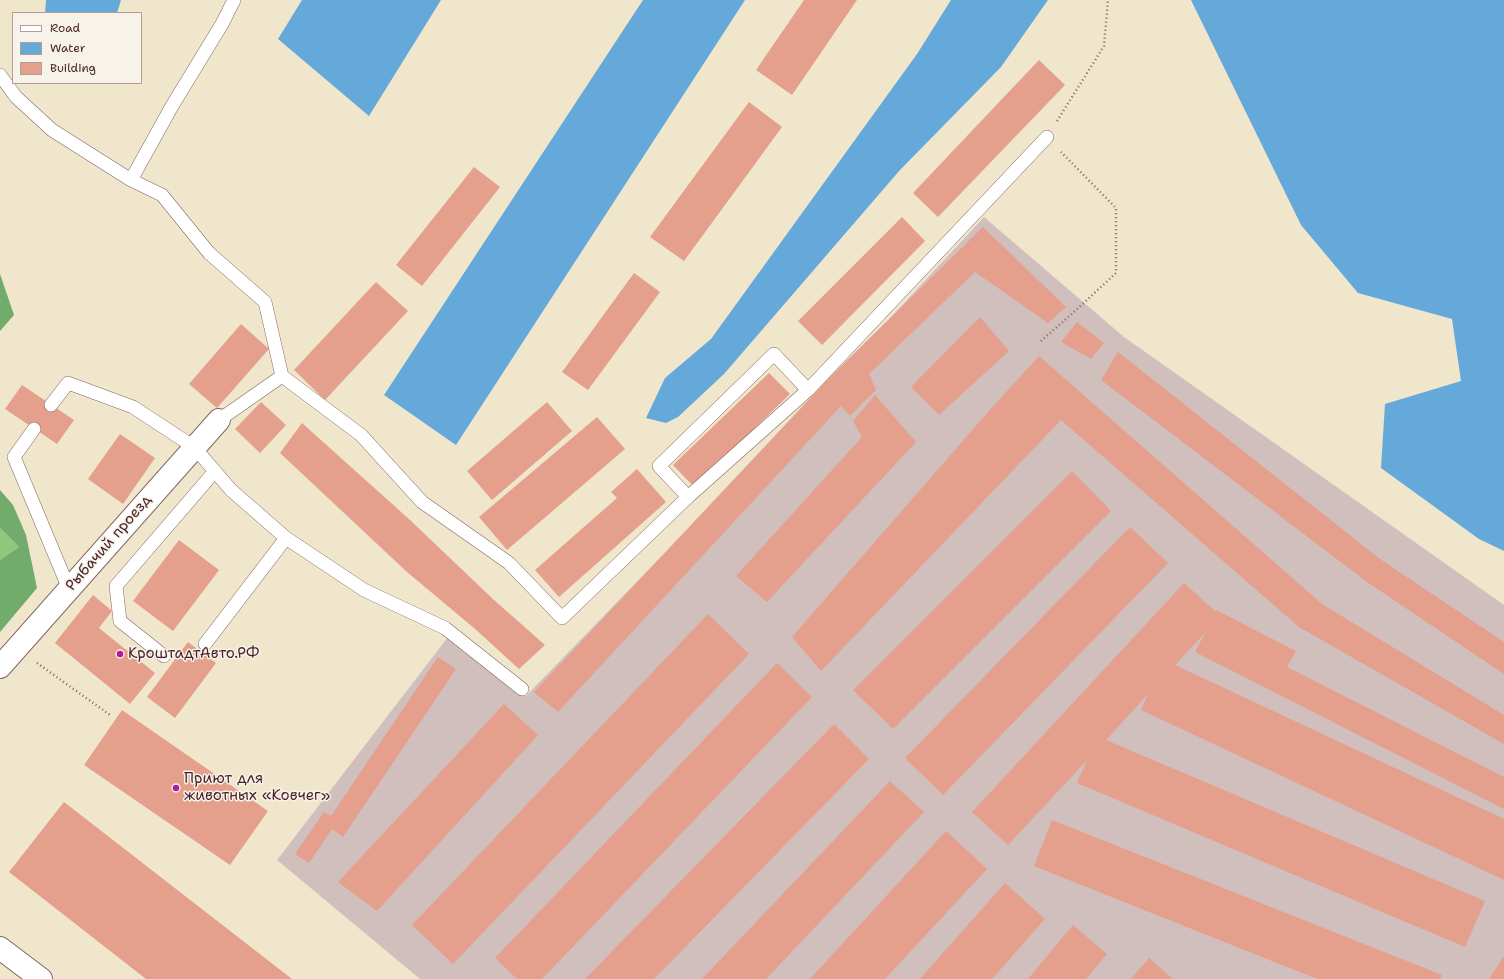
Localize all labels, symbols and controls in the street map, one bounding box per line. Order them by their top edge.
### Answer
legend [12,12,142,84]
text: Road [50,20,80,36]
text: Water [50,40,85,56]
text: Building [50,60,96,76]
street label: Рыбачий проезд [62,491,156,595]
place label: КроштадтАвто.РФ [128,645,259,663]
marker: КроштадтАвто.РФ [115,649,125,659]
place label: Приют для животных «Ковчег» [184,770,330,805]
marker: Приют для животных «Ковчег» [171,783,181,793]

